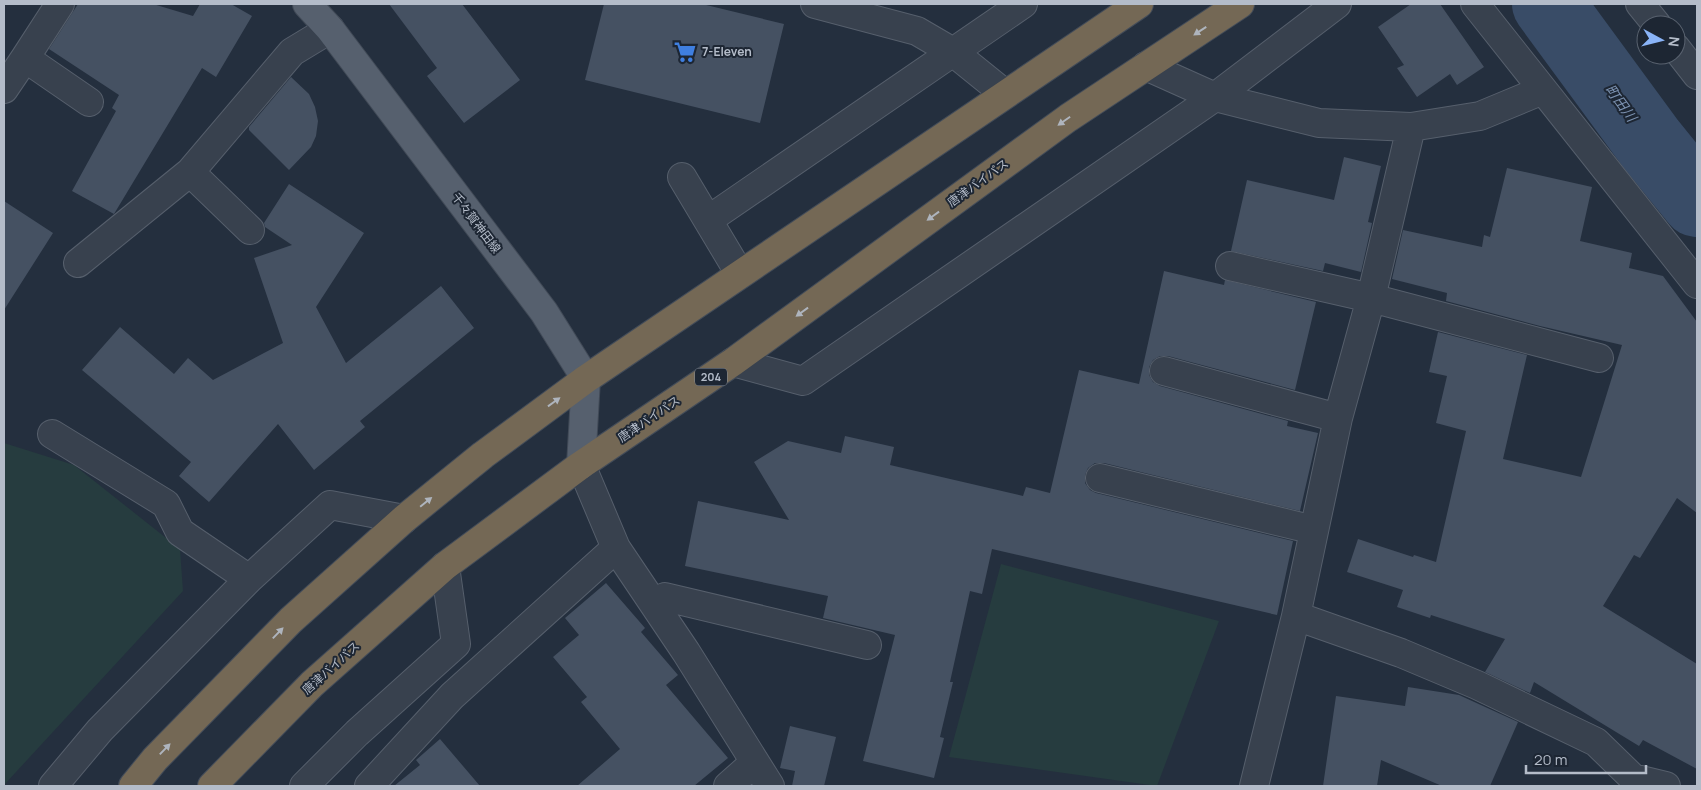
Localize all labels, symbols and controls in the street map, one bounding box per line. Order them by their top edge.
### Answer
north arrow [1636,15,1686,65]
one-way arrow [1193,26,1206,36]
text: N [1664,35,1684,48]
supermarket icon: 7-Eleven [672,39,698,65]
place label: 7-Eleven [702,43,752,60]
water label: 町田川 [1601,80,1643,127]
one-way arrow [1057,116,1071,126]
street label: 唐津バイパス [944,155,1012,211]
street label: 千々賀神田線 [448,189,505,257]
one-way arrow [926,211,940,221]
one-way arrow [795,307,809,317]
road number: 204 [695,368,727,386]
street label: 唐津バイパス [614,391,683,446]
one-way arrow [547,397,560,408]
one-way arrow [419,496,432,507]
one-way arrow [272,627,284,639]
street label: 唐津バイパス [298,637,363,698]
scale bar [1526,742,1646,774]
one-way arrow [159,744,171,756]
text: 20 m [1534,749,1567,770]

